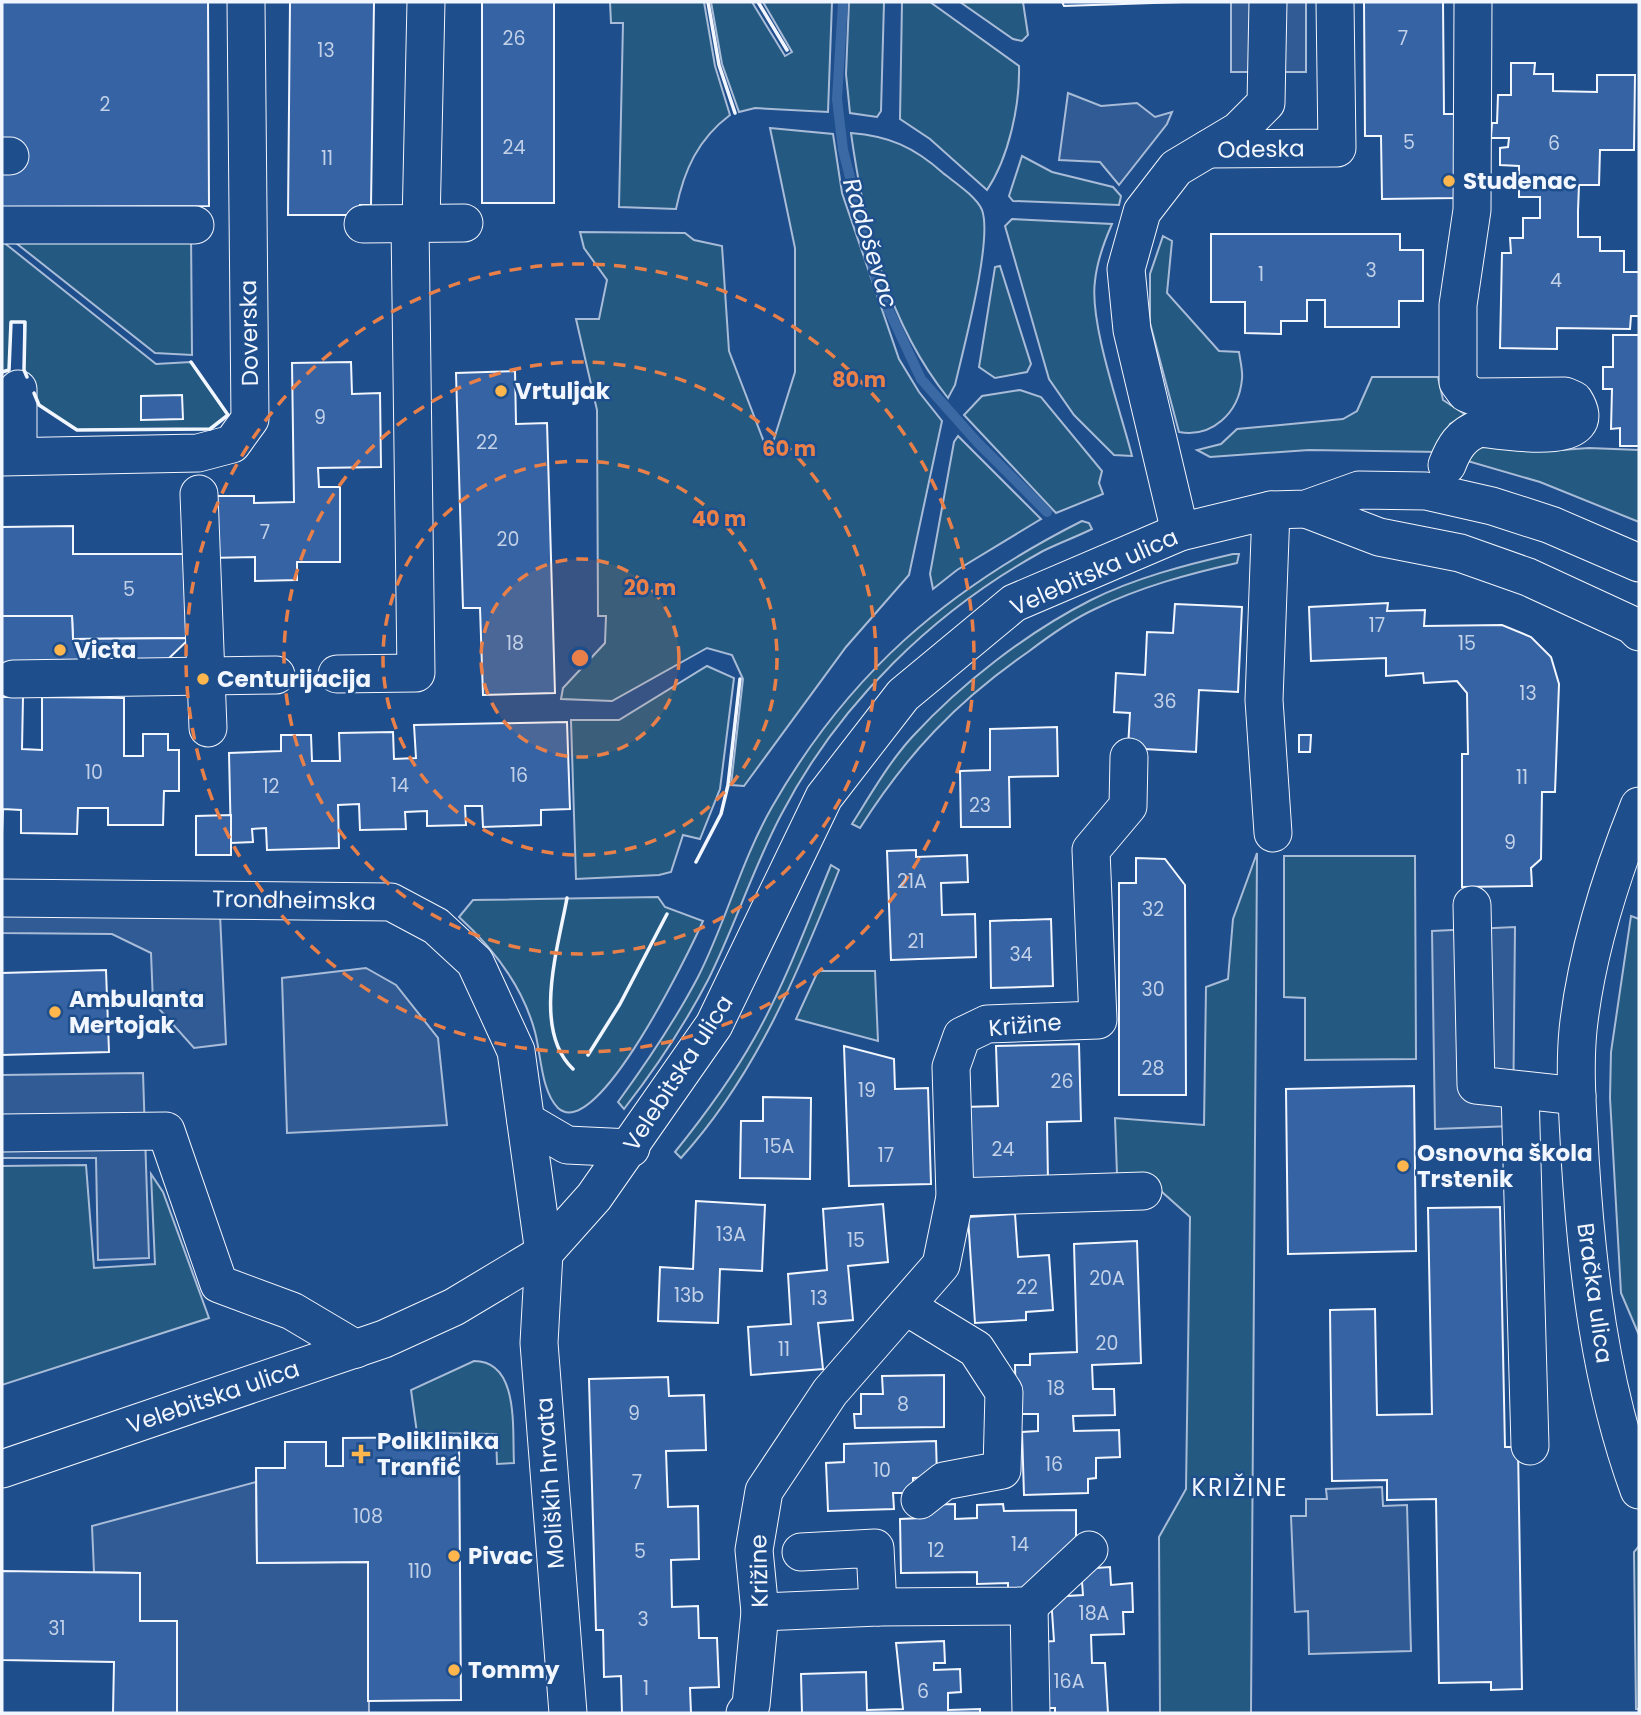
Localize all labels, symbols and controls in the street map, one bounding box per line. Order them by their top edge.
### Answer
house number: 26 [503,25,526,52]
house number: 7 [1398,25,1408,52]
house number: 13 [317,37,335,64]
house number: 2 [100,91,111,118]
house number: 5 [1403,129,1415,156]
house number: 6 [1548,130,1560,157]
street label: Odeska [1217,132,1305,166]
house number: 24 [503,134,525,161]
house number: 11 [321,145,333,172]
place label: Studenac [1463,165,1577,197]
marker: Studenac [1441,173,1457,189]
water label: Radoševac [835,174,906,312]
house number: 3 [1365,257,1377,284]
house number: 1 [1258,261,1264,288]
house number: 4 [1550,267,1562,294]
street label: Doverska [232,280,266,386]
text: 80 m [832,365,886,394]
place label: Vrtuljak [515,375,611,407]
marker: Vrtuljak [493,383,509,399]
house number: 9 [314,404,326,431]
house number: 22 [476,429,498,456]
text: 60 m [762,434,816,463]
text: 40 m [692,504,746,533]
house number: 7 [260,519,270,546]
street label: Velebitska ulica [1005,521,1183,623]
house number: 20 [497,526,519,553]
text: 20 m [624,573,676,602]
house number: 5 [123,576,135,603]
house number: 17 [1369,612,1385,639]
house number: 18 [506,630,524,657]
house number: 15 [1458,630,1476,657]
place label: Victa [74,634,136,666]
marker: Victa [52,642,68,658]
centre of rings [568,646,592,670]
place label: Centurijacija [217,663,371,695]
marker: Centurijacija [195,671,211,687]
house number: 13 [1519,680,1537,707]
house number: 36 [1153,688,1177,715]
house number: 10 [85,759,103,786]
house number: 16 [510,762,528,789]
house number: 11 [1516,764,1528,791]
house number: 14 [391,772,409,799]
house number: 12 [262,773,280,800]
house number: 23 [969,792,991,819]
house number: 9 [1504,829,1516,856]
house number: 21A [897,868,927,895]
street label: Trondheimska [212,883,376,917]
house number: 32 [1142,896,1164,923]
house number: 21 [907,928,925,955]
house number: 34 [1009,941,1033,968]
house number: 30 [1141,976,1165,1003]
place label: Ambulanta Mertojak [69,983,204,1041]
street label: Velebitska ulica [615,989,741,1157]
marker: Ambulanta Mertojak [47,1004,63,1020]
street label: Križine [987,1006,1063,1044]
house number: 28 [1142,1055,1164,1082]
house number: 26 [1051,1068,1074,1095]
house number: 19 [858,1077,876,1104]
house number: 15A [764,1133,795,1160]
house number: 24 [992,1136,1014,1163]
place label: Osnovna škola Trstenik [1417,1137,1593,1195]
house number: 17 [878,1142,894,1169]
marker: Osnovna škola Trstenik [1395,1158,1411,1174]
house number: 13A [716,1221,746,1248]
street label: Bračka ulica [1569,1221,1621,1365]
house number: 15 [847,1227,865,1254]
house number: 20A [1089,1265,1125,1292]
house number: 22 [1016,1274,1038,1301]
house number: 13b [674,1282,704,1309]
house number: 13 [810,1285,828,1312]
house number: 20 [1096,1330,1118,1357]
house number: 11 [778,1336,790,1363]
street label: Velebitska ulica [123,1353,303,1441]
house number: 18 [1047,1375,1065,1402]
house number: 8 [897,1391,909,1418]
street label: Moliških hrvata [528,1396,572,1570]
house number: 9 [628,1400,640,1427]
place label: Poliklinika Tranfić [377,1425,499,1483]
marker: Poliklinika Tranfić [351,1444,371,1464]
house number: 16 [1045,1451,1063,1478]
house number: 10 [873,1457,891,1484]
house number: 7 [632,1469,642,1496]
district label: KRIŽINE [1192,1471,1288,1504]
house number: 108 [353,1503,383,1530]
house number: 14 [1011,1531,1029,1558]
street label: Križine [742,1534,776,1608]
house number: 12 [927,1537,945,1564]
house number: 5 [634,1538,646,1565]
place label: Pivac [468,1540,533,1572]
marker: Pivac [446,1548,462,1564]
house number: 110 [408,1558,432,1585]
house number: 18A [1079,1600,1110,1627]
house number: 3 [637,1606,649,1633]
house number: 31 [48,1615,66,1642]
place label: Tommy [468,1654,560,1686]
marker: Tommy [446,1662,462,1678]
house number: 16A [1054,1668,1085,1695]
house number: 1 [643,1675,649,1702]
house number: 6 [917,1678,929,1705]

